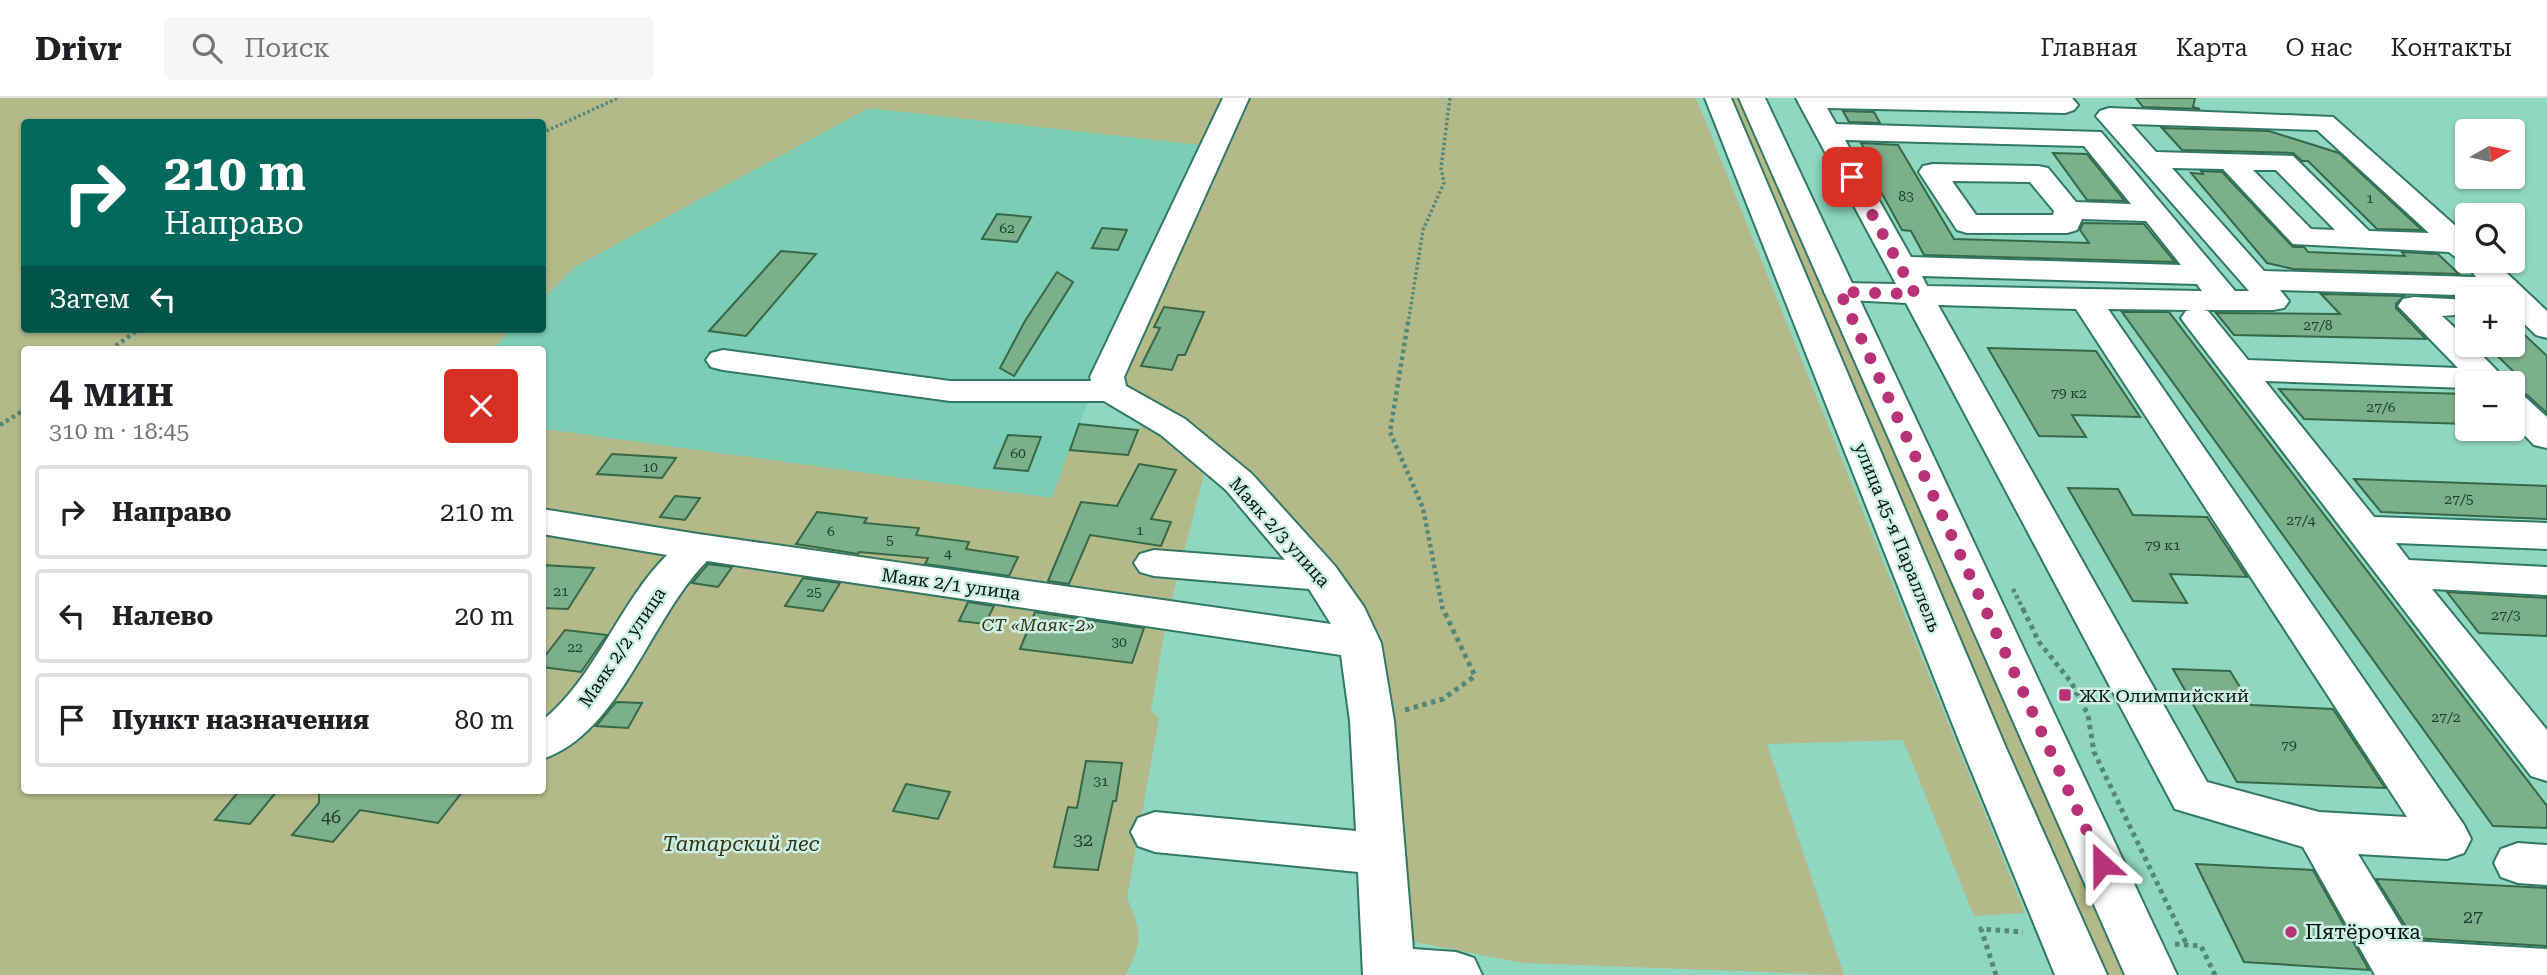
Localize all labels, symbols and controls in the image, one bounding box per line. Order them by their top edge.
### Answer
search box [164,17,654,80]
text: Drivr [35,29,122,68]
icon: search [188,29,226,67]
text: Поиск [244,33,330,63]
text: Главная [2040,34,2138,62]
text: Карта [2176,34,2247,62]
text: О нас [2285,34,2352,62]
text: Контакты [2390,34,2512,62]
north arrow [2455,119,2525,189]
map controls [2455,119,2525,441]
text: 210 m [164,145,306,202]
icon: right [49,147,140,238]
pin [1822,147,1882,207]
icon: arrive [1833,158,1871,196]
house number: 83 [1898,188,1914,204]
house number: 1 [2366,190,2374,206]
button: search [2455,203,2525,273]
text: Направо [164,204,304,242]
house number: 62 [999,220,1015,236]
icon: left [144,280,182,318]
text: Затем [49,284,130,314]
button: + [2455,287,2525,357]
house number: 27/8 [2303,317,2333,333]
text: 4 мин [49,367,174,416]
button: close [444,369,518,443]
button: − [2455,371,2525,441]
house number: 79 к2 [2051,385,2087,401]
house number: 27/6 [2366,399,2396,415]
text: 310 m · 18:45 [49,418,189,445]
street label: улица 45-я Параллель [1850,439,1946,635]
house number: 60 [1010,445,1026,461]
house number: 10 [642,459,658,475]
street label: Маяк 2/3 улица [1225,473,1335,591]
house number: 27/5 [2444,491,2474,507]
icon: right [53,493,91,531]
text: Направо [112,497,232,527]
text: 210 m [440,497,514,527]
house number: 27/4 [2286,512,2316,528]
house number: 1 [1136,522,1144,538]
house number: 6 [827,523,835,539]
house number: 5 [886,532,894,548]
house number: 79 к1 [2145,537,2181,553]
house number: 4 [944,545,952,561]
street label: Маяк 2/1 улица [880,564,1022,604]
house number: 21 [553,583,569,599]
street label: Маяк 2/2 улица [574,583,670,711]
house number: 25 [806,584,822,600]
icon: left [53,597,91,635]
text: Налево [112,601,213,631]
text: 20 m [455,601,514,631]
house number: 27/3 [2491,607,2521,623]
park label: СТ «Маяк-2» [981,614,1095,635]
house number: 30 [1111,634,1127,650]
house number: 22 [567,639,583,655]
place label: ЖК Олимпийский [2079,685,2249,706]
marker: ЖК Олимпийский [2057,687,2073,703]
icon: arrive [53,701,91,739]
text: Пункт назначения [112,705,369,735]
text: 80 m [455,705,514,735]
house number: 27/2 [2431,709,2461,725]
house number: 79 [2281,737,2297,753]
house number: 31 [1093,773,1109,789]
house number: 46 [321,806,341,827]
position arrow [2065,827,2139,901]
house number: 32 [1073,829,1093,850]
park label: Татарский лес [662,832,820,856]
house number: 27 [2463,906,2483,927]
place label: Пятёрочка [2305,920,2421,944]
marker: Пятёрочка [2283,924,2299,940]

